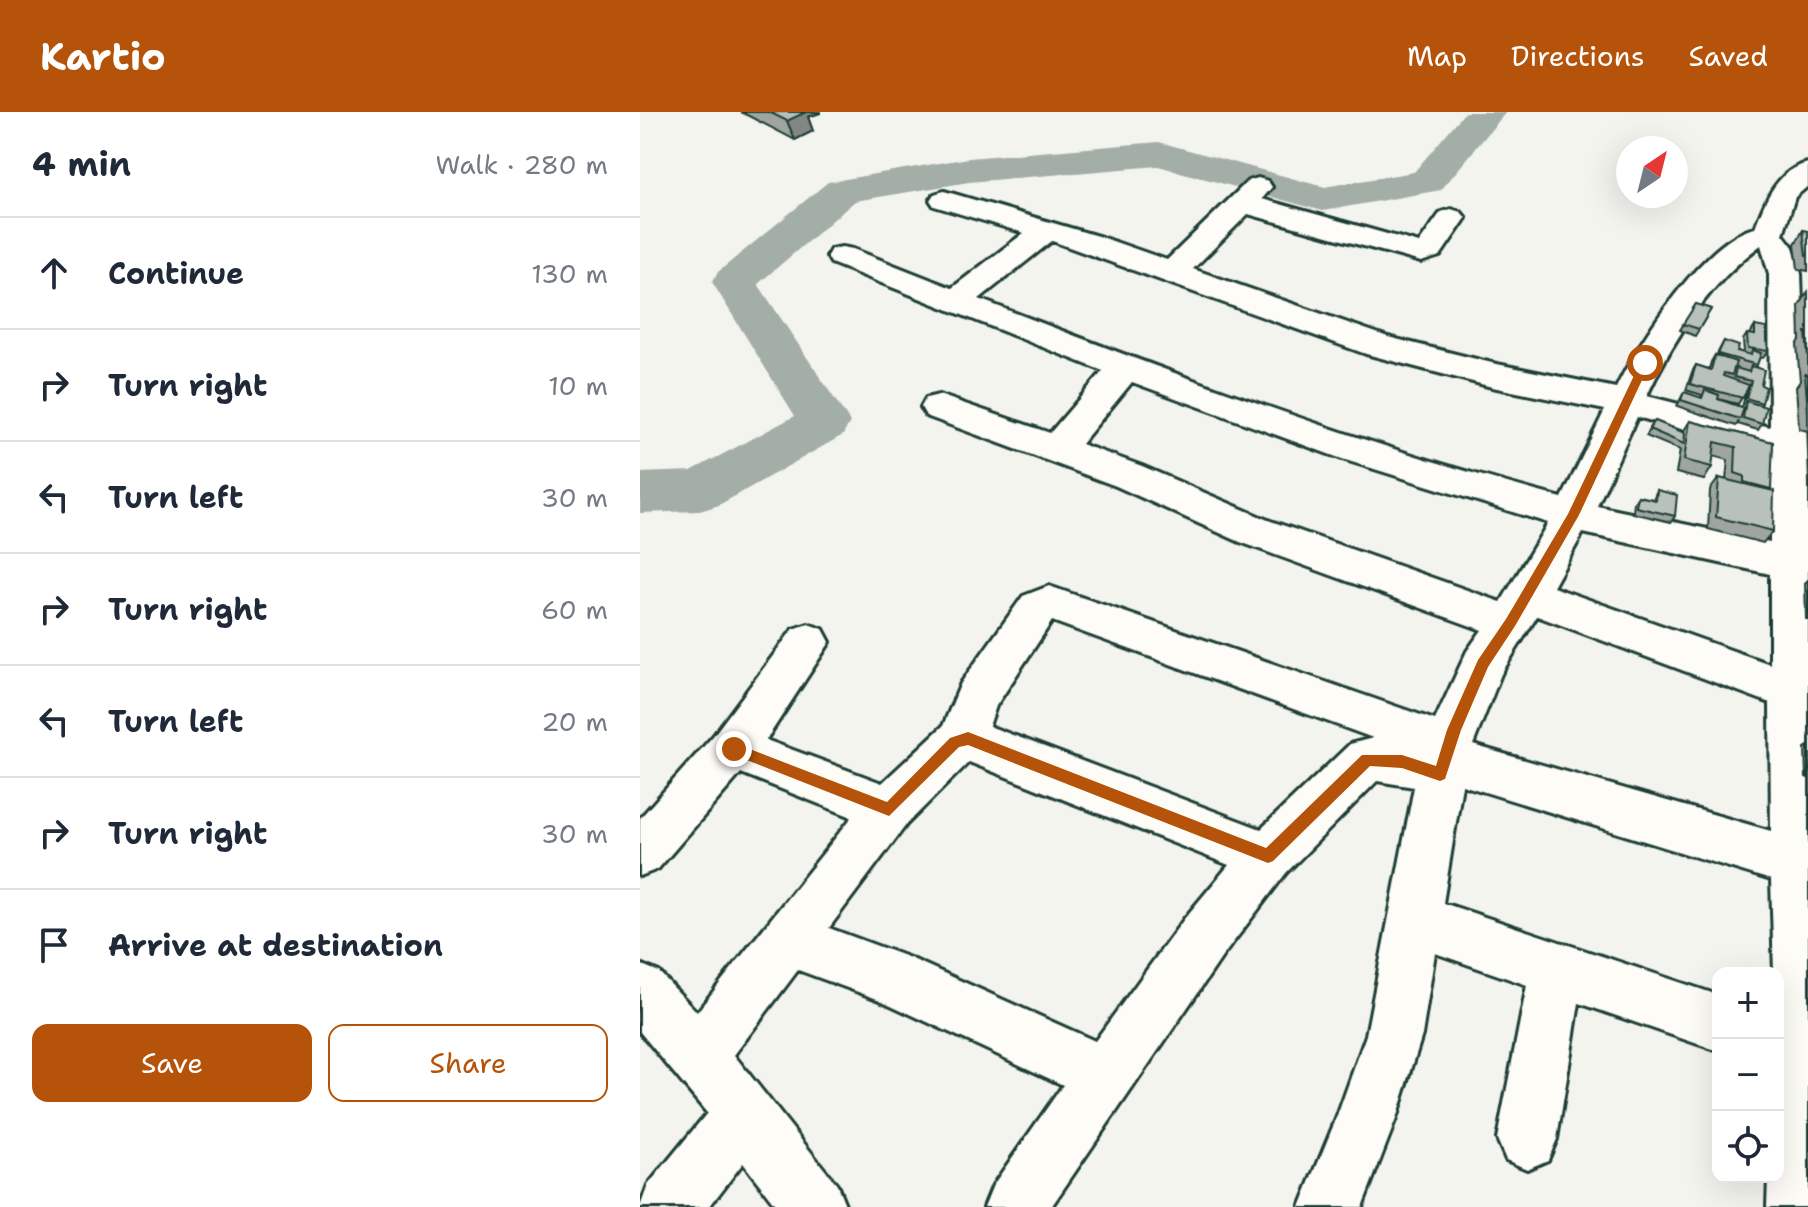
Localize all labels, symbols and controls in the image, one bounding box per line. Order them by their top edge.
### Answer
text: Kartio [40,31,166,82]
text: Map [1407,37,1467,75]
text: Directions [1511,37,1645,75]
text: Saved [1689,37,1768,75]
north arrow [1616,136,1688,208]
text: 4 min [32,141,131,187]
text: Walk · 280 m [436,147,608,182]
icon: ahead [32,251,76,295]
text: Continue [108,253,244,294]
text: 130 m [531,256,608,291]
route start [1627,345,1663,381]
icon: right [32,363,76,407]
text: Turn right [108,365,267,406]
text: 10 m [548,368,608,403]
icon: left [32,475,76,519]
text: Turn left [108,477,243,518]
text: 30 m [541,480,608,515]
icon: right [32,587,76,631]
text: Turn right [108,589,267,630]
text: 60 m [541,592,608,627]
icon: left [32,699,76,743]
text: Turn left [108,701,243,742]
text: 20 m [541,704,608,739]
route end [716,731,752,767]
icon: right [32,811,76,855]
text: Turn right [108,813,267,854]
text: 30 m [541,816,608,851]
icon: arrive [32,923,76,967]
text: Arrive at destination [108,925,443,966]
map controls [1712,967,1784,1183]
button: + [1712,967,1784,1039]
button: Save [32,1024,312,1102]
button: Share [328,1024,608,1102]
button: − [1712,1039,1784,1111]
button: locate [1712,1111,1784,1183]

